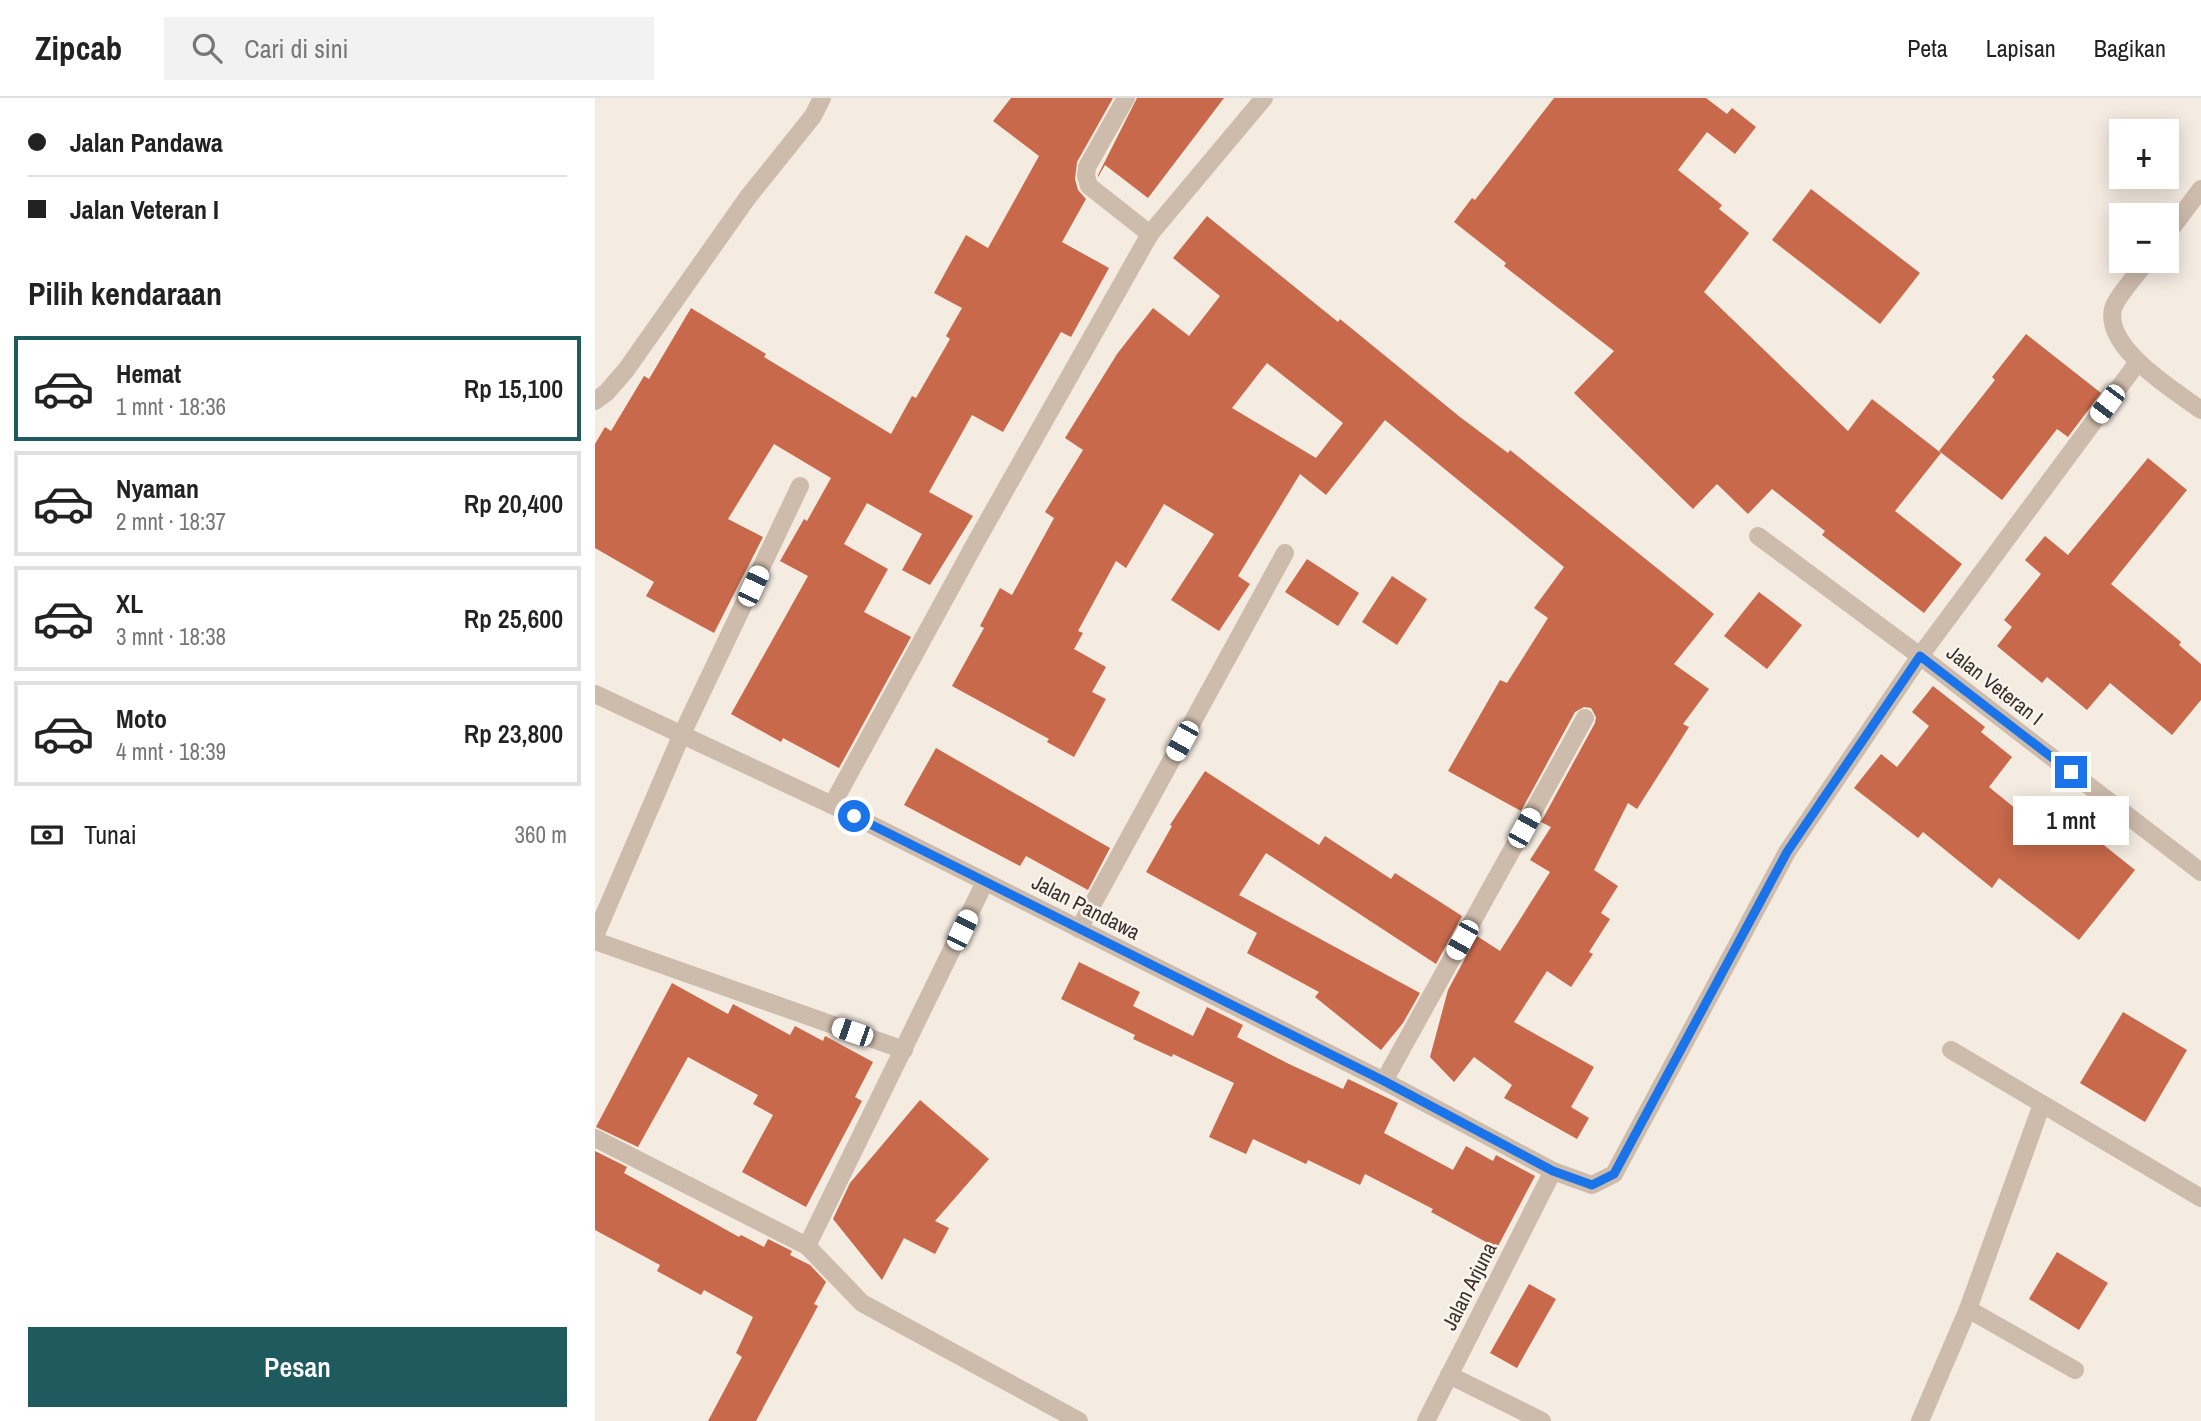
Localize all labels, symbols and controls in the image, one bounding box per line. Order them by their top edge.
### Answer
search box [164,17,654,80]
text: Zipcab [35,26,122,70]
icon: search [188,29,226,67]
text: Cari di sini [244,31,349,66]
text: Peta [1907,32,1948,64]
text: Lapisan [1986,32,2056,64]
text: Bagikan [2094,32,2166,64]
map controls [2109,119,2179,273]
button: + [2109,119,2179,189]
text: Jalan Pandawa [70,125,223,160]
text: Jalan Veteran I [70,192,219,227]
button: − [2109,203,2179,273]
text: Pilih kendaraan [28,272,222,315]
text: Hemat [116,356,181,391]
icon: car [32,357,95,420]
text: Rp 15,100 [464,371,563,406]
car [2086,381,2129,427]
text: 1 mnt · 18:36 [116,391,226,422]
text: Nyaman [116,471,199,506]
icon: car [32,472,95,535]
text: Rp 20,400 [464,486,563,521]
text: 2 mnt · 18:37 [116,506,226,537]
car [735,563,772,609]
text: XL [116,586,143,621]
icon: car [32,587,95,650]
text: Rp 25,600 [464,601,563,636]
text: 3 mnt · 18:38 [116,621,226,652]
street label: Jalan Veteran I [1941,638,2049,732]
text: Moto [116,701,167,736]
icon: car [32,702,95,765]
text: Rp 23,800 [464,716,563,751]
car [1163,718,1202,764]
text: 4 mnt · 18:39 [116,736,226,767]
route end [2055,756,2087,788]
callout: 1 mnt [2013,796,2129,846]
route start [838,800,870,832]
car [1505,805,1544,851]
text: 1 mnt [2046,805,2096,836]
icon: cash [28,816,66,854]
text: Tunai [84,817,137,852]
text: 360 m [515,819,567,850]
street label: Jalan Pandawa [1027,867,1145,947]
car [944,907,981,953]
car [1443,917,1482,963]
car [829,1015,876,1049]
street label: Jalan Arjuna [1435,1237,1504,1335]
button: Pesan [28,1327,567,1407]

